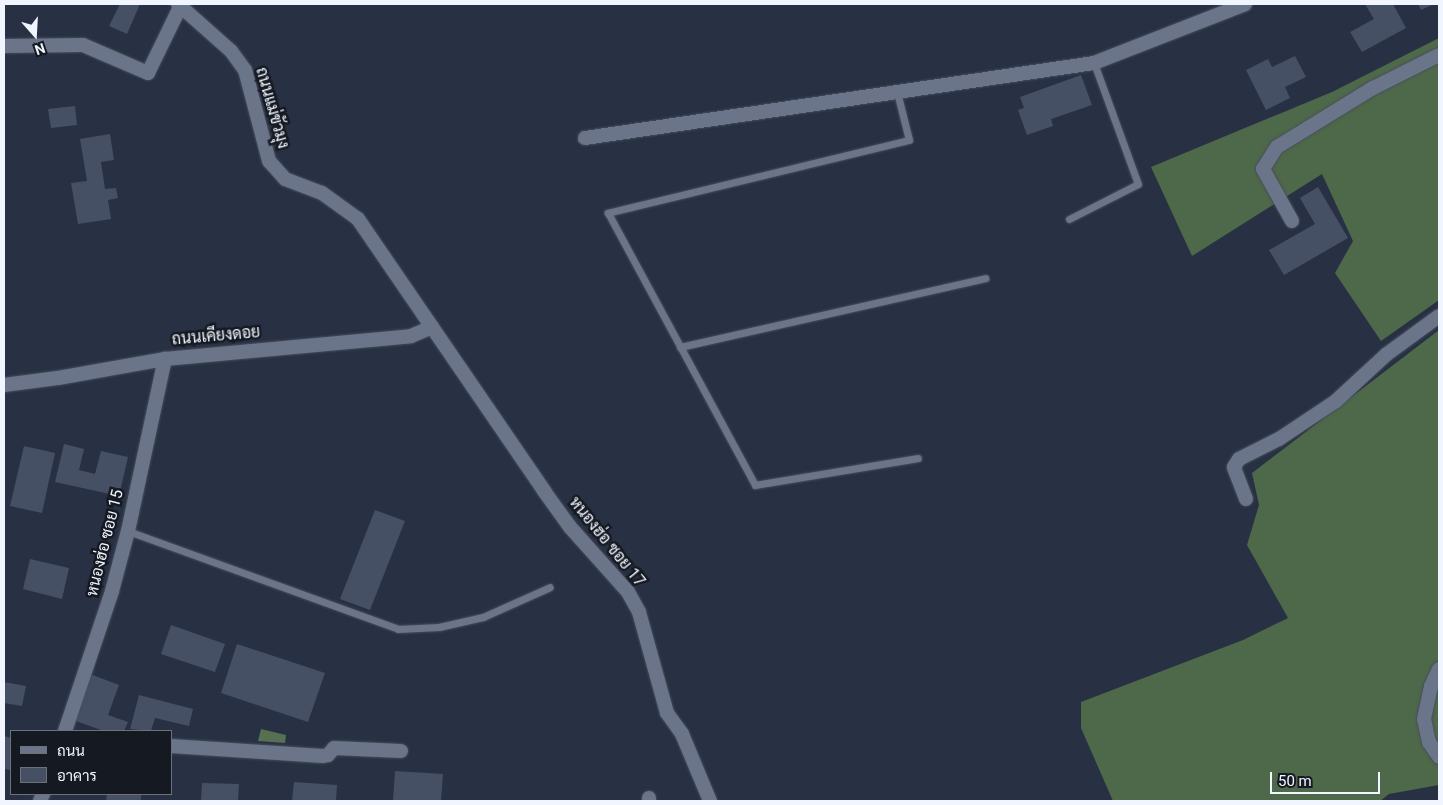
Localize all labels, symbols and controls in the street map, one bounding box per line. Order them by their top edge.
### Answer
north arrow [10,10,60,60]
text: N [33,40,47,58]
street label: ถนนแม่ขัวมุง [251,65,293,151]
street label: ถนนเคียงดอย [171,323,261,349]
street label: หนองฮ่อ ซอย 15 [82,487,128,599]
street label: หนองฮ่อ ซอย 17 [565,493,649,591]
legend [10,730,172,795]
text: ถนน [57,742,85,760]
scale bar [1273,762,1383,794]
text: อาคาร [57,767,97,785]
text: 50 m [1278,772,1312,790]

